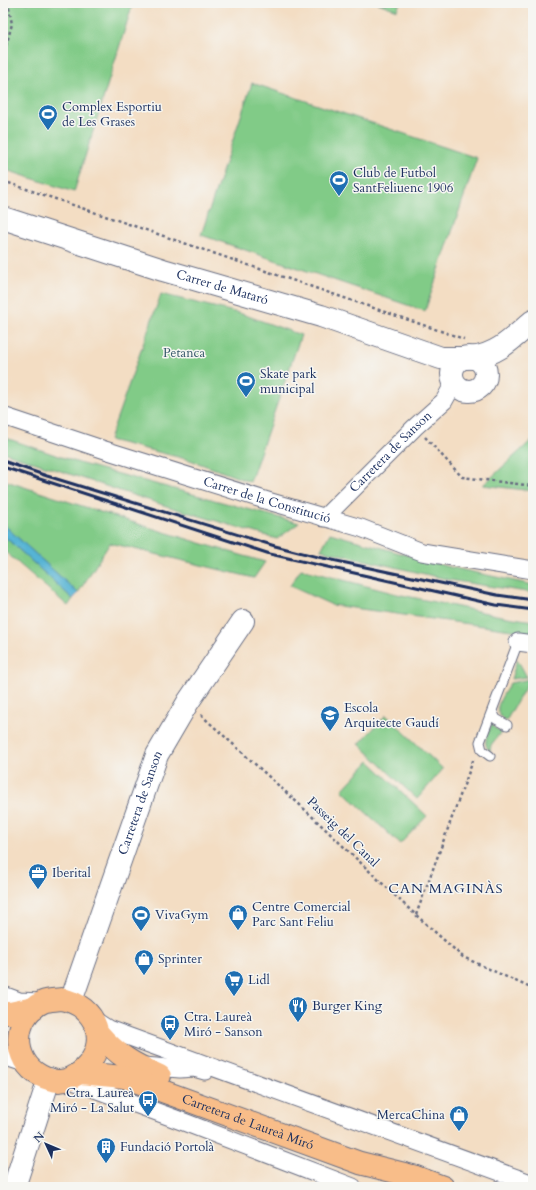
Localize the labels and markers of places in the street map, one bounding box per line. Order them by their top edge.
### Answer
place label: Complex Esportiu de Les Grases [62,98,162,131]
sports icon: Complex Esportiu de Les Grases [37,103,59,131]
place label: Club de Futbol SantFeliuenc 1906 [353,164,454,197]
sports icon: Club de Futbol SantFeliuenc 1906 [328,169,350,197]
place label: Skate park municipal [260,365,317,398]
sports icon: Skate park municipal [235,370,257,398]
place label: Escola Arquitecte Gaudí [344,699,439,732]
school or university icon: Escola Arquitecte Gaudí [319,704,341,732]
office icon: Iberital [27,862,49,890]
place label: Iberital [52,864,91,882]
place label: Centre Comercial Parc Sant Feliu [252,898,351,931]
shop icon: Centre Comercial Parc Sant Feliu [227,903,249,931]
sports icon: VivaGym [130,904,152,932]
place label: VivaGym [155,906,209,924]
shop icon: Sprinter [133,948,155,976]
place label: Sprinter [158,950,202,968]
supermarket icon: Lidl [223,969,245,997]
place label: Lidl [248,971,270,989]
restaurant icon: Burger King [287,995,309,1023]
place label: Burger King [312,997,383,1015]
place label: Ctra. Laureà Miró - Sanson [184,1008,263,1041]
bus stop icon: Ctra. Laureà Miró - Sanson [159,1013,181,1041]
place label: Ctra. Laureà Miró - La Salut [50,1084,134,1117]
bus stop icon: Ctra. Laureà Miró - La Salut [137,1089,159,1117]
shop icon: MercaChina [448,1104,470,1132]
place label: MercaChina [377,1106,445,1124]
building icon: Fundació Portolà [95,1136,117,1164]
place label: Fundació Portolà [120,1138,214,1156]

